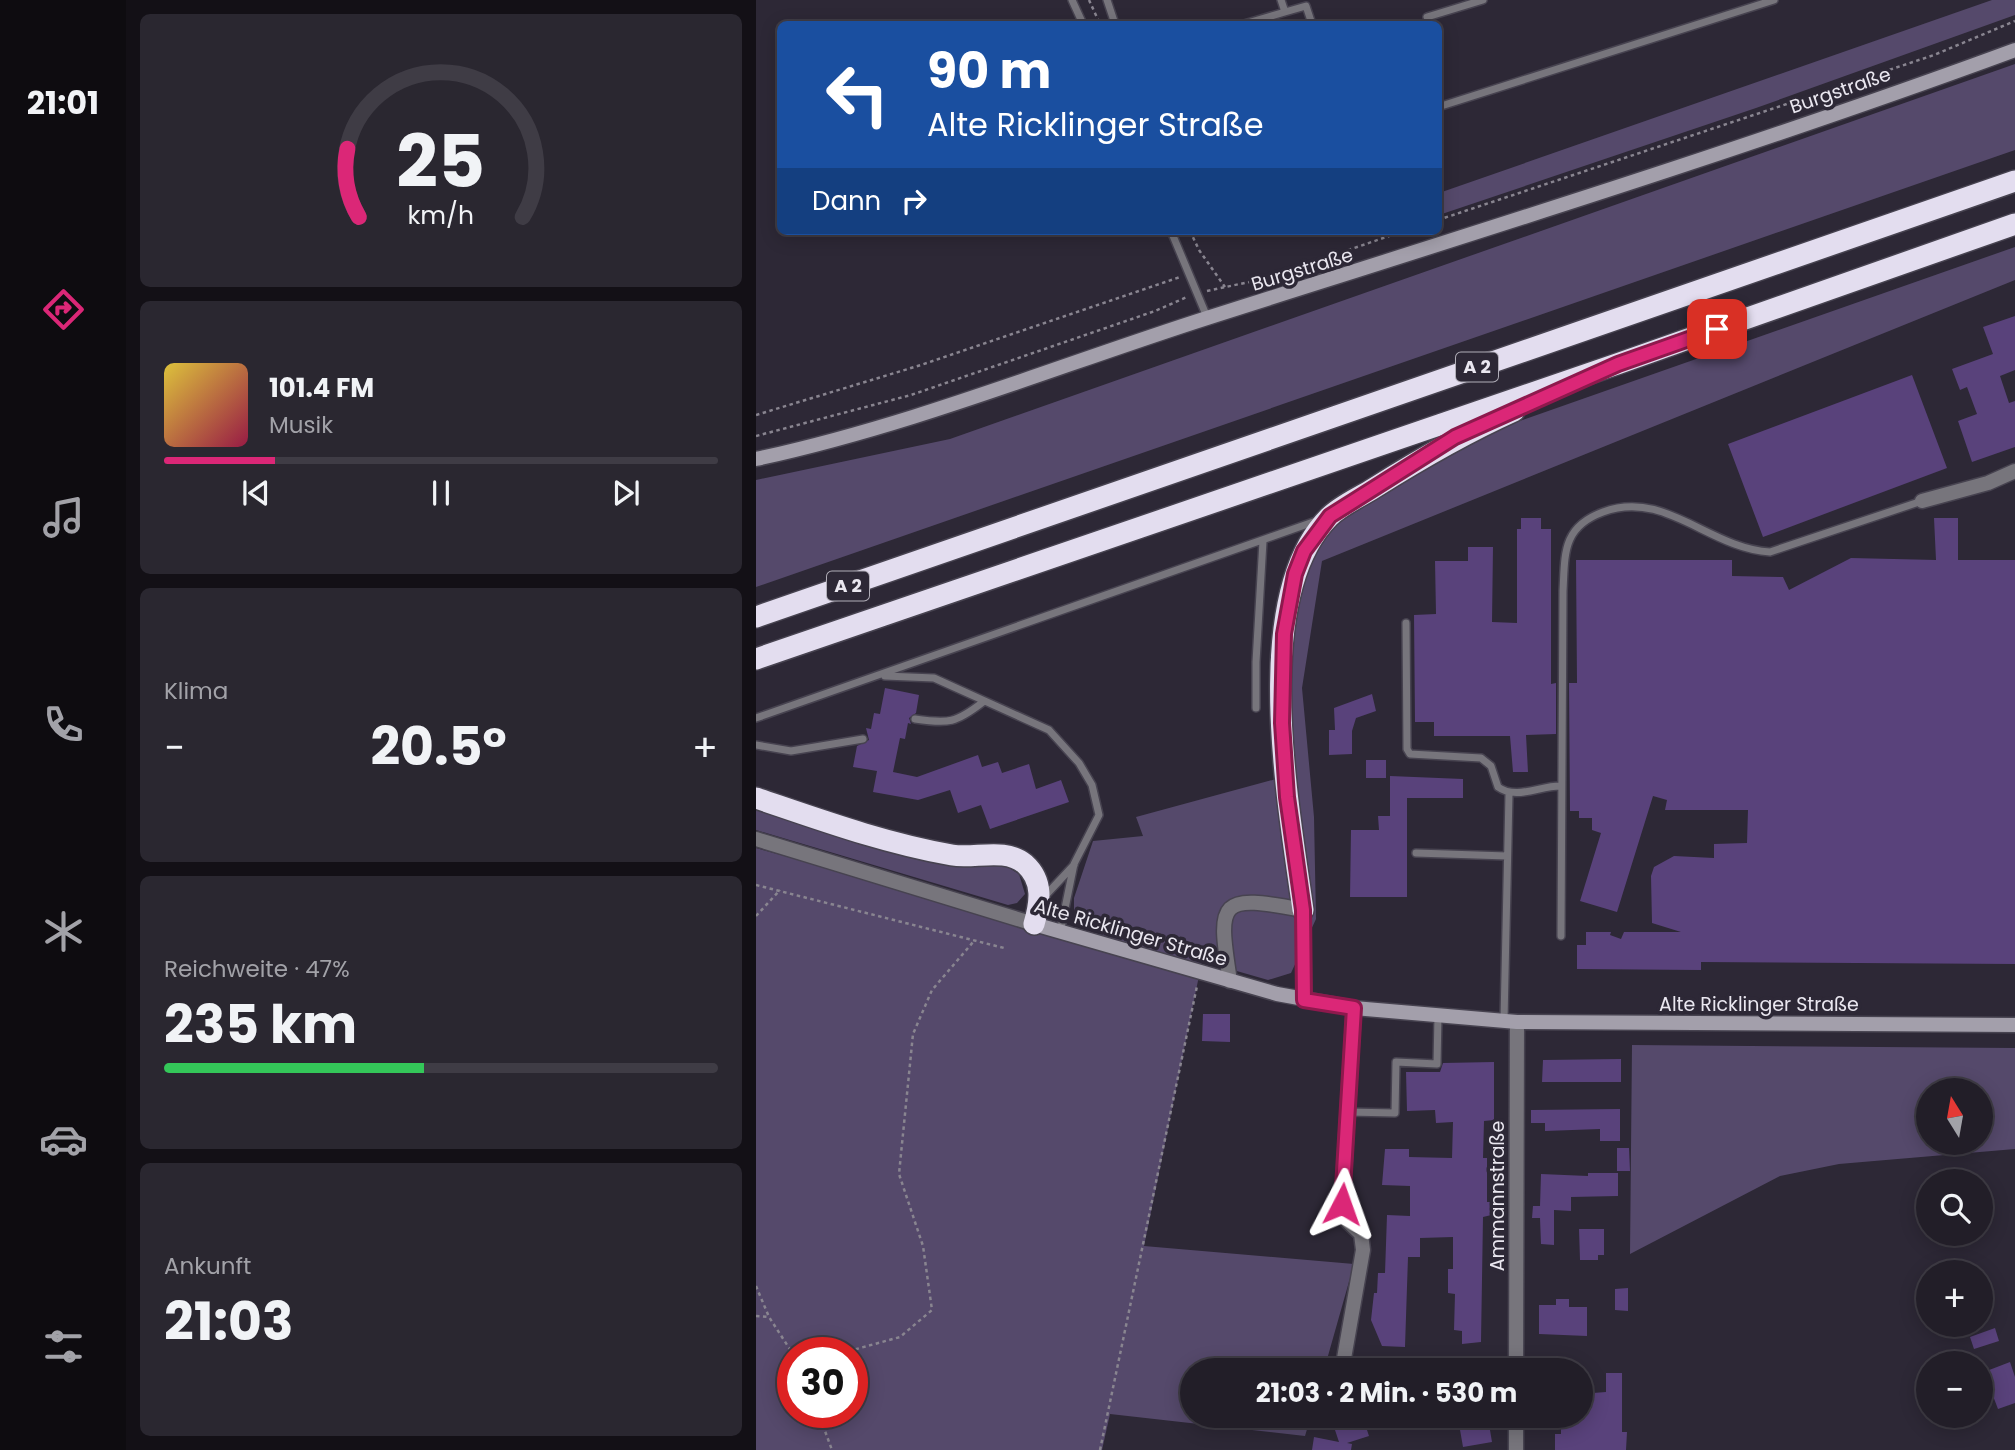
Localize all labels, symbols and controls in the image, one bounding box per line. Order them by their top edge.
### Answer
text: 90 m [927,37,1051,105]
icon: left [812,49,903,140]
street label: Burgstraße [1786,61,1894,120]
text: 21:01 [27,80,99,125]
text: Alte Ricklinger Straße [927,102,1264,147]
text: 25 [397,111,485,212]
icon: right [895,182,933,220]
text: Dann [812,183,881,219]
text: km/h [408,197,474,232]
street label: Burgstraße [1248,241,1356,298]
icon: directions [39,285,88,334]
pin [1687,299,1747,359]
icon: arrive [1698,310,1736,348]
road number: A 2 [1456,352,1498,382]
text: 101.4 FM [269,370,374,406]
text: Musik [269,409,333,441]
icon: previous [237,474,275,512]
icon: pause [422,474,460,512]
icon: next [607,474,645,512]
icon: music [39,493,88,542]
road number: A 2 [827,572,869,600]
text: Klima [164,675,228,707]
icon: phone [39,700,88,749]
text: 20.5° [370,710,507,783]
text: − [164,721,185,774]
text: + [692,721,718,774]
street label: Alte Ricklinger Straße [1031,892,1231,973]
icon: climate [39,907,88,956]
text: Reichweite · 47% [164,953,350,985]
text: 235 km [164,988,357,1061]
street label: Alte Ricklinger Straße [1659,991,1859,1018]
north arrow [1916,1078,1993,1155]
map controls [1916,1078,1993,1428]
icon: car [39,1115,88,1164]
street label: Ammannstraße [1484,1121,1511,1271]
position arrow [1305,1167,1379,1241]
button: search [1916,1169,1993,1246]
text: Ankunft [164,1250,251,1282]
button: + [1916,1260,1993,1337]
text: 21:03 [164,1285,293,1358]
icon: filters [39,1322,88,1371]
speed limit sign: 30 [777,1337,868,1428]
button: − [1916,1351,1993,1428]
text: 21:03 · 2 Min. · 530 m [1256,1375,1517,1411]

